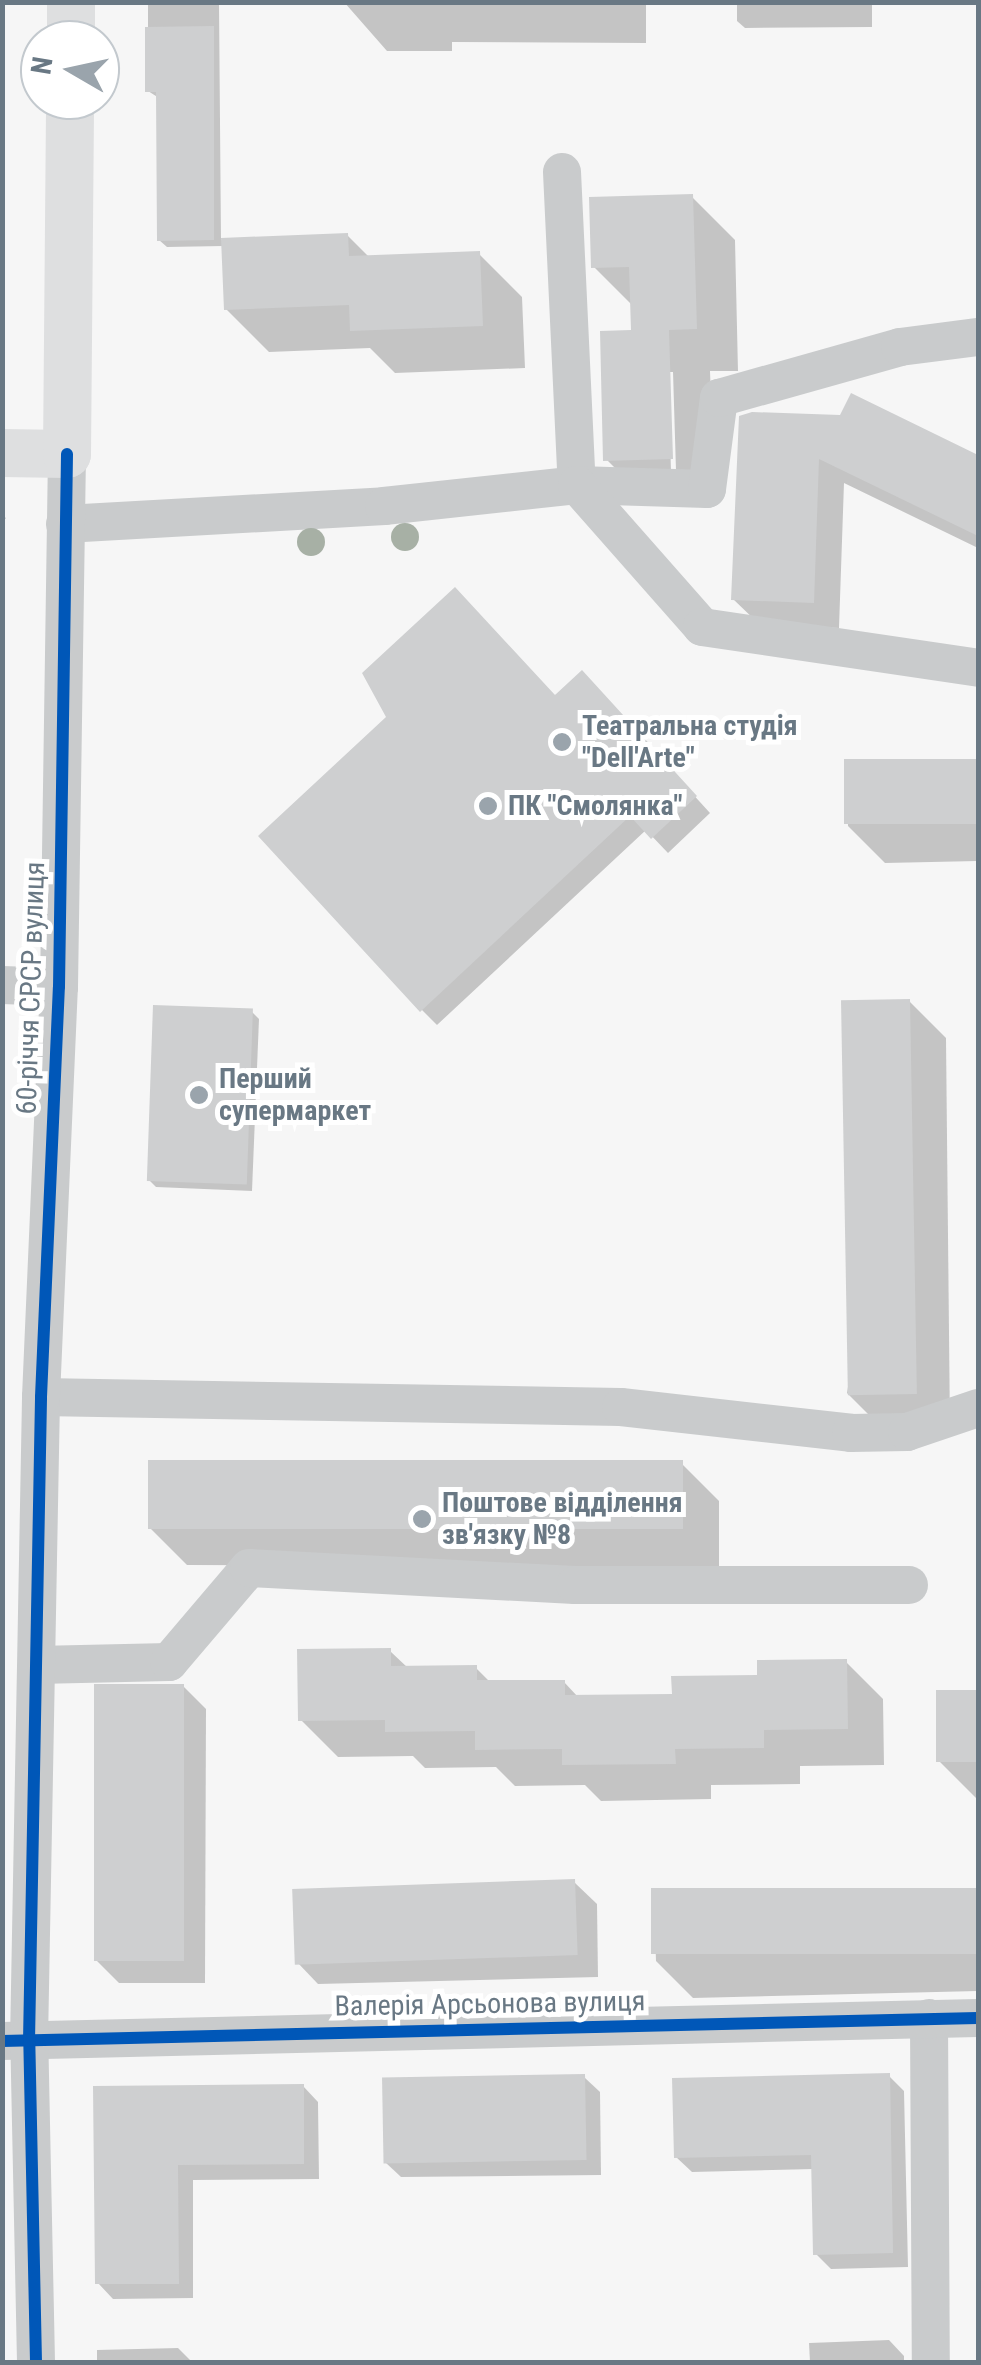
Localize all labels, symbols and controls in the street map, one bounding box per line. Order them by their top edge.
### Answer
north arrow [20,20,120,120]
text: N [24,54,59,77]
place label: Театральна студiя "Dell'Arte" [582,709,798,775]
marker: Театральна студiя "Dell'Arte" [551,731,573,753]
place label: ПК "Смолянка" [508,789,683,823]
marker: ПК "Смолянка" [477,795,499,817]
street label: 60-річчя СРСР вулиця [10,861,52,1115]
place label: Перший супермаркет [219,1062,371,1128]
marker: Перший супермаркет [188,1084,210,1106]
place label: Поштове відділення зв'язку №8 [442,1486,683,1552]
marker: Поштове відділення зв'язку №8 [411,1508,433,1530]
street label: Валерія Арсьонова вулиця [334,1984,646,2024]

